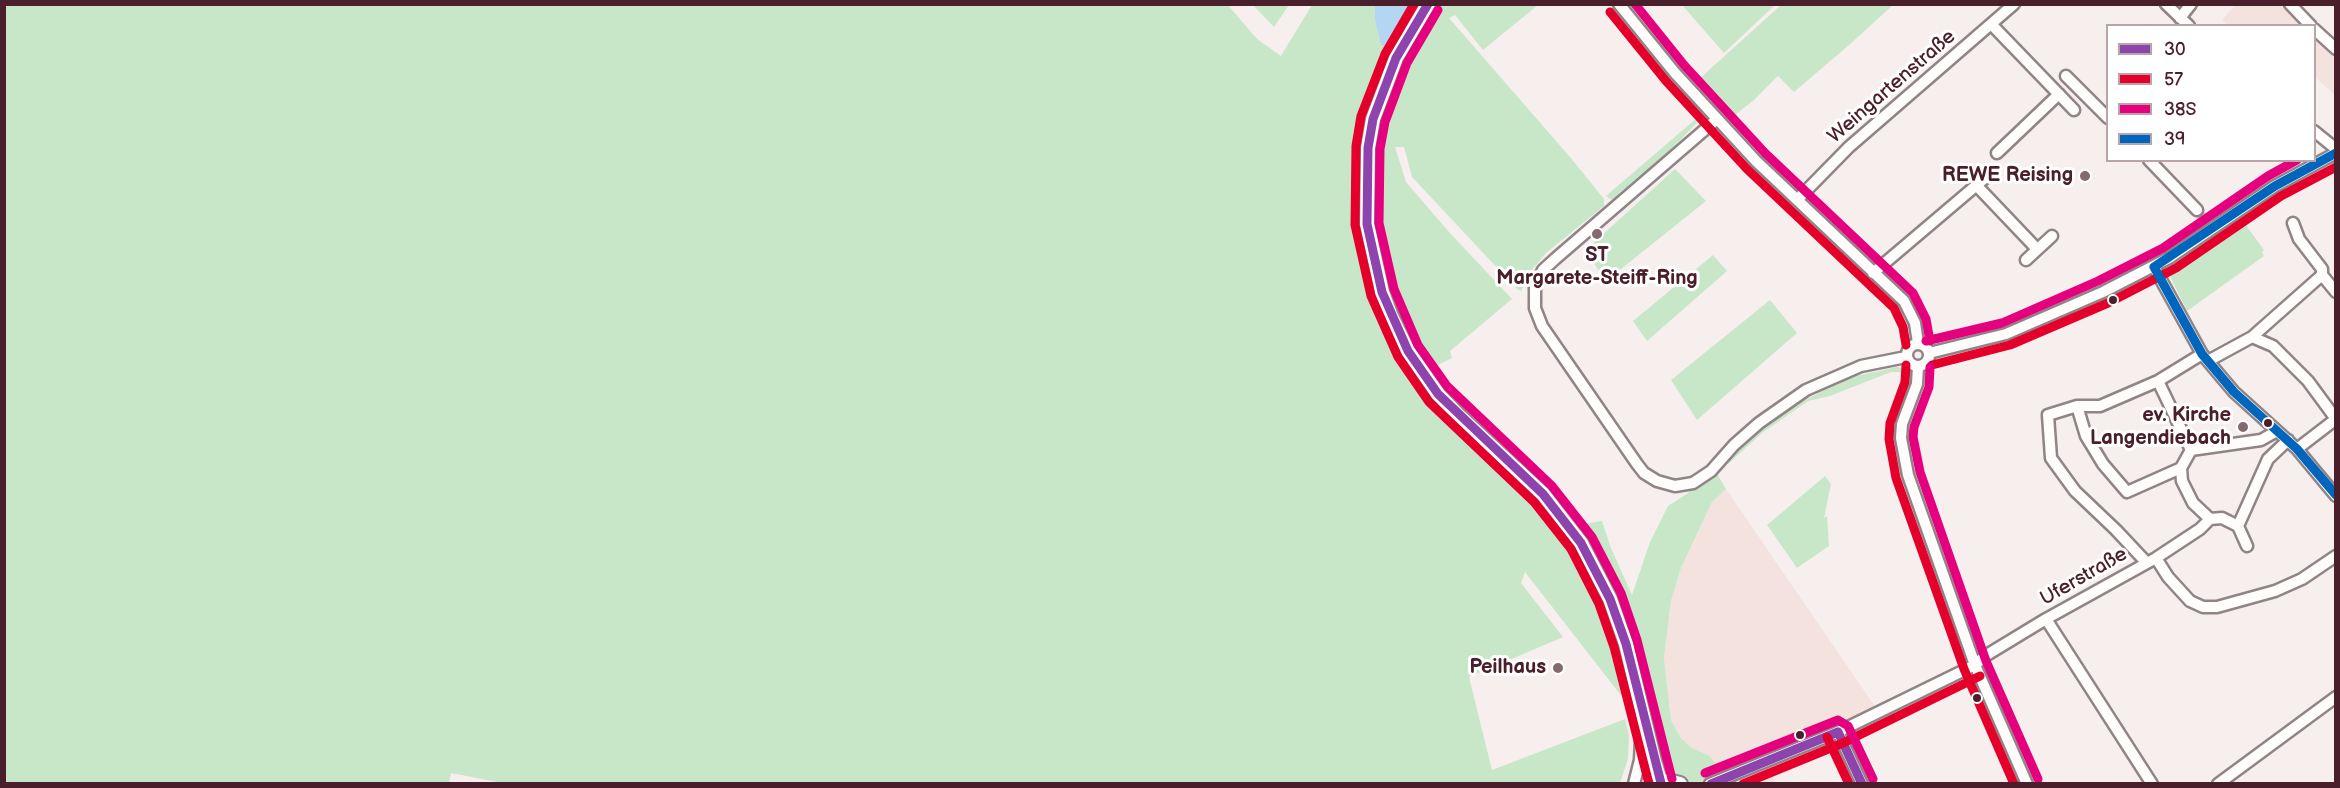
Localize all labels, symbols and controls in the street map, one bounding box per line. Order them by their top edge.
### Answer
legend [2106,24,2316,162]
street label: Weingartenstraße [1823,25,1961,149]
text: 30 [2164,39,2186,60]
text: 57 [2164,69,2183,90]
text: 38S [2164,99,2196,120]
text: 39 [2164,129,2185,150]
place label: REWE Reising [1942,164,2073,188]
marker: REWE Reising [2078,169,2092,183]
marker: ST Margarete-Steiff-Ring [1590,227,1604,241]
place label: ST Margarete-Steiff-Ring [1496,244,1698,291]
unlabelled marker [2107,294,2119,306]
place label: ev. Kirche Langendiebach [2090,404,2231,451]
unlabelled marker [2262,417,2274,429]
marker: ev. Kirche Langendiebach [2236,420,2250,434]
street label: Uferstraße [2036,543,2132,611]
place label: Peilhaus [1470,656,1546,680]
marker: Peilhaus [1551,661,1565,675]
unlabelled marker [1971,692,1983,704]
unlabelled marker [1794,729,1806,741]

